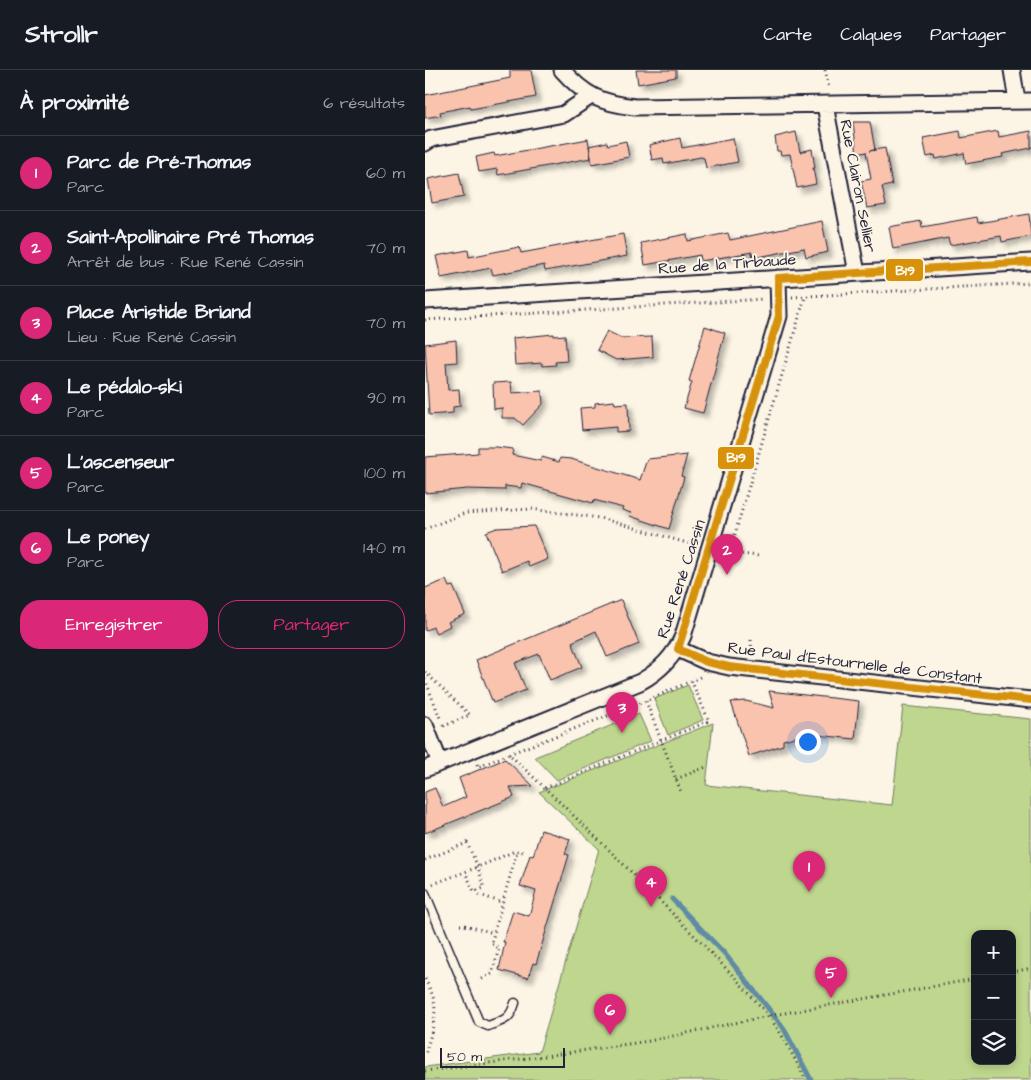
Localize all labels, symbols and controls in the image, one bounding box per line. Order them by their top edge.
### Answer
text: Strollr [25,18,98,52]
text: Carte [763,22,812,47]
text: Calques [840,22,902,47]
text: Partager [930,22,1006,47]
text: À proximité [20,88,129,117]
text: 6 résultats [323,92,405,114]
street label: Rue Clairon Sellier [834,118,882,255]
text: Parc de Pré-Thomas [67,149,251,176]
text: 1 [35,162,37,184]
text: 60 m [366,162,405,184]
text: Parc [67,176,104,198]
text: Saint-Apollinaire Pré Thomas [67,224,314,251]
text: 2 [31,237,41,259]
text: 70 m [366,237,405,259]
street label: Rue de la Tirbaude [657,248,797,280]
text: Arrêt de bus · Rue René Cassin [67,251,304,273]
line badge: B19 [885,258,924,282]
text: B19 [895,261,915,281]
text: Place Aristide Briand [67,299,251,326]
text: 3 [32,312,40,334]
text: 70 m [366,312,405,334]
text: Lieu · Rue René Cassin [67,326,236,348]
text: Le pédalo-ski [67,374,182,401]
text: 4 [31,387,41,409]
text: 90 m [367,387,405,409]
text: Parc [67,401,104,423]
line badge: B19 [717,446,755,470]
text: B19 [726,448,746,468]
text: L'ascenseur [67,449,174,476]
text: 5 [30,462,42,484]
text: 100 m [364,462,405,484]
text: Parc [67,476,104,498]
street label: Rue René Cassin [651,517,711,641]
text: Le poney [67,524,150,551]
pin: 2 [711,534,743,575]
text: 6 [31,537,41,559]
text: 140 m [363,537,405,559]
text: Parc [67,551,104,573]
button: Enregistrer [20,600,208,649]
button: Partager [218,600,405,649]
street label: Rue Paul d'Estournelle de Constant [727,636,984,690]
pin: 3 [606,692,638,733]
your location [795,729,821,755]
pin: 1 [793,851,825,892]
pin: 4 [635,866,667,907]
map controls [971,930,1016,1065]
button: + [971,930,1016,975]
pin: 5 [815,957,847,998]
button: − [971,975,1016,1020]
pin: 6 [594,994,626,1035]
button: layers [971,1020,1016,1065]
scale bar [440,1045,565,1068]
text: 50 m [447,1047,482,1067]

